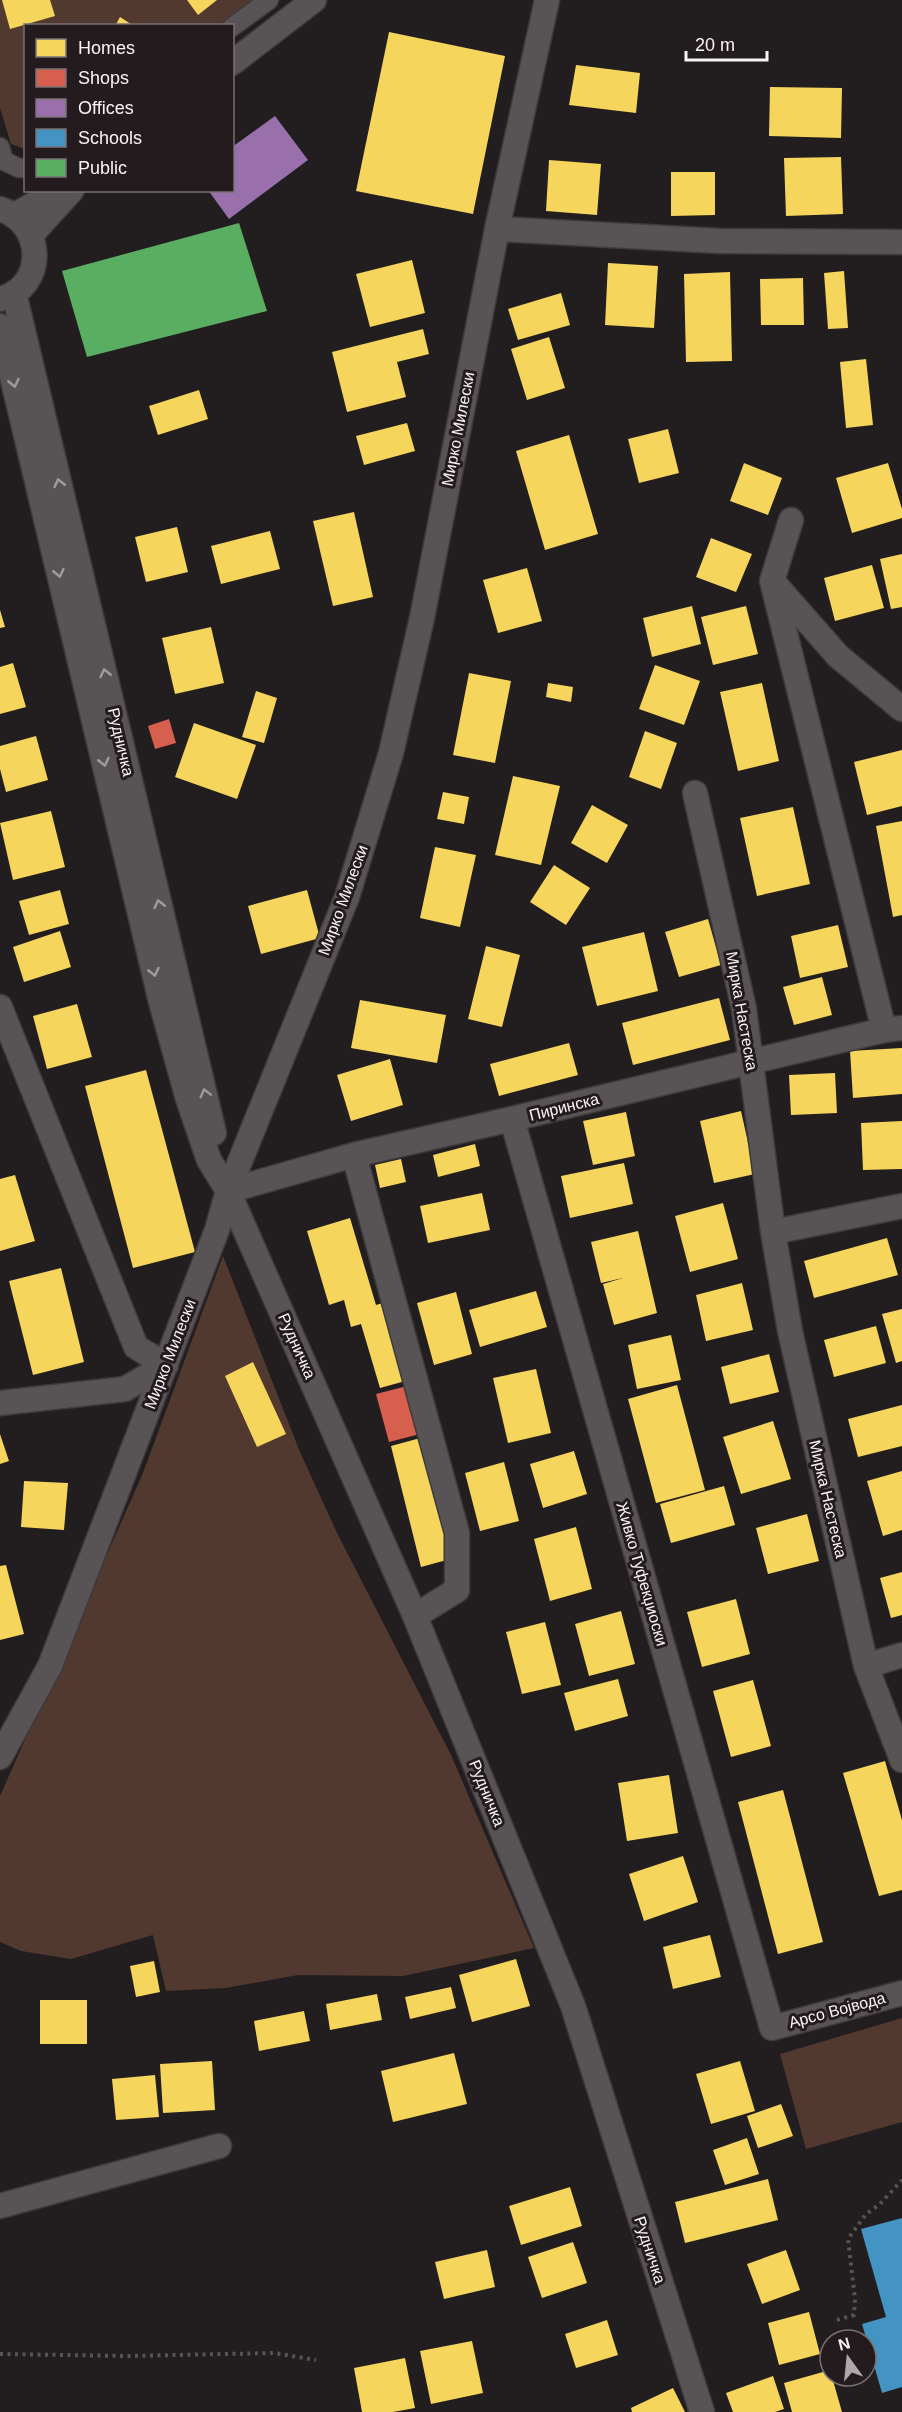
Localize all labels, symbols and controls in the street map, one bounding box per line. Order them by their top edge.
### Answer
legend [24,24,234,192]
scale bar [686,24,767,62]
text: 20 m [695,35,735,55]
text: Homes [78,38,135,58]
text: Shops [78,68,129,88]
text: Offices [78,98,134,118]
text: Schools [78,128,142,148]
text: Public [78,158,127,178]
street label: Мирко Милески [439,370,477,488]
one-way arrow [6,378,19,388]
one-way arrow [54,478,67,488]
one-way arrow [51,567,64,577]
one-way arrow [99,668,112,678]
street label: Рудничка [105,706,137,778]
one-way arrow [97,757,110,767]
street label: Мирко Милески [315,843,371,957]
one-way arrow [154,899,167,909]
street label: Мирка Настеска [723,950,761,1072]
one-way arrow [147,967,160,977]
one-way arrow [199,1088,212,1098]
street label: Пиринска [527,1090,601,1124]
street label: Мирко Милески [141,1297,199,1411]
street label: Рудничка [275,1311,319,1381]
street label: Мирка Настеска [806,1438,850,1560]
street label: Живко Туфекџиоски [613,1500,671,1648]
street label: Рудничка [466,1757,508,1829]
street label: Арсо Војвода [787,1989,887,2031]
street label: Рудничка [631,2214,669,2286]
north arrow [818,2328,878,2388]
text: N [836,2334,852,2354]

